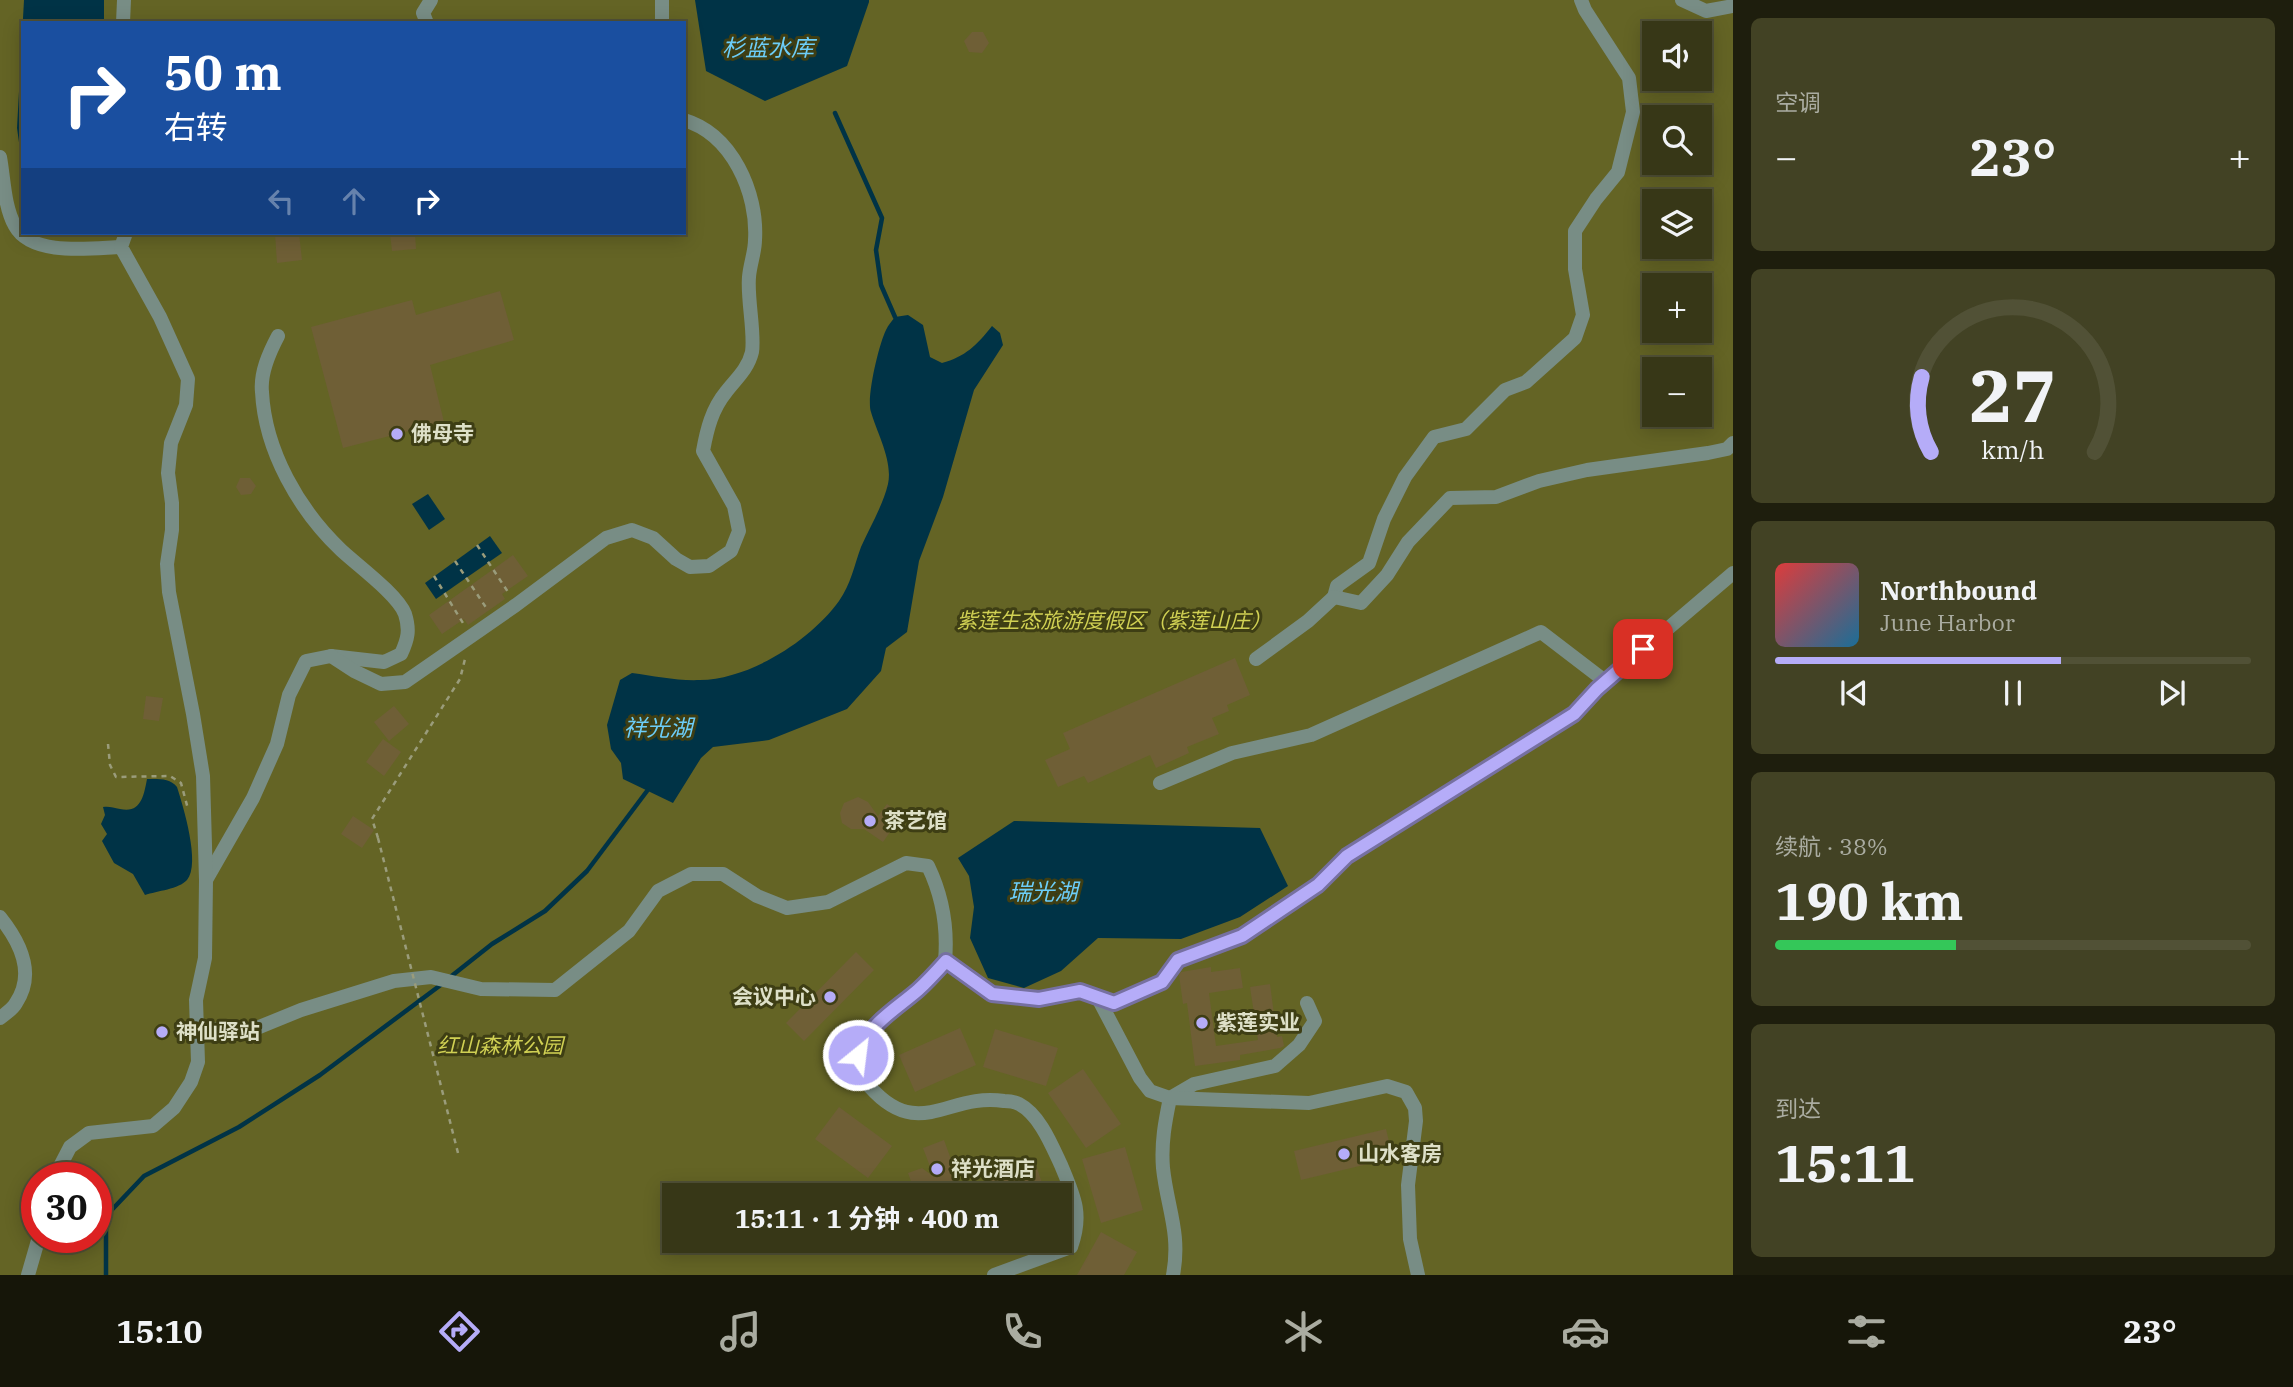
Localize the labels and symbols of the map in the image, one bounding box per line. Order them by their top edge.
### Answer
water label: 杉蓝水库 [722,32,818,62]
place label: 佛母寺 [411,419,474,447]
marker: 佛母寺 [389,426,405,442]
park label: 紫莲生态旅游度假区（紫莲山庄） [957,606,1272,634]
pin [1613,619,1673,679]
water label: 祥光湖 [624,712,696,742]
place label: 茶艺馆 [884,806,947,834]
marker: 茶艺馆 [862,813,878,829]
water label: 瑞光湖 [1009,876,1081,906]
place label: 会议中心 [732,982,816,1010]
marker: 会议中心 [822,989,838,1005]
place label: 紫莲实业 [1216,1008,1300,1036]
marker: 紫莲实业 [1194,1015,1210,1031]
place label: 神仙驿站 [176,1017,260,1045]
position arrow [821,1018,895,1092]
marker: 神仙驿站 [154,1024,170,1040]
park label: 红山森林公园 [437,1031,566,1059]
place label: 山水客房 [1358,1139,1442,1167]
marker: 山水客房 [1336,1146,1352,1162]
place label: 祥光酒店 [951,1154,1035,1182]
marker: 祥光酒店 [929,1161,945,1177]
speed limit sign: 30 [21,1162,112,1253]

